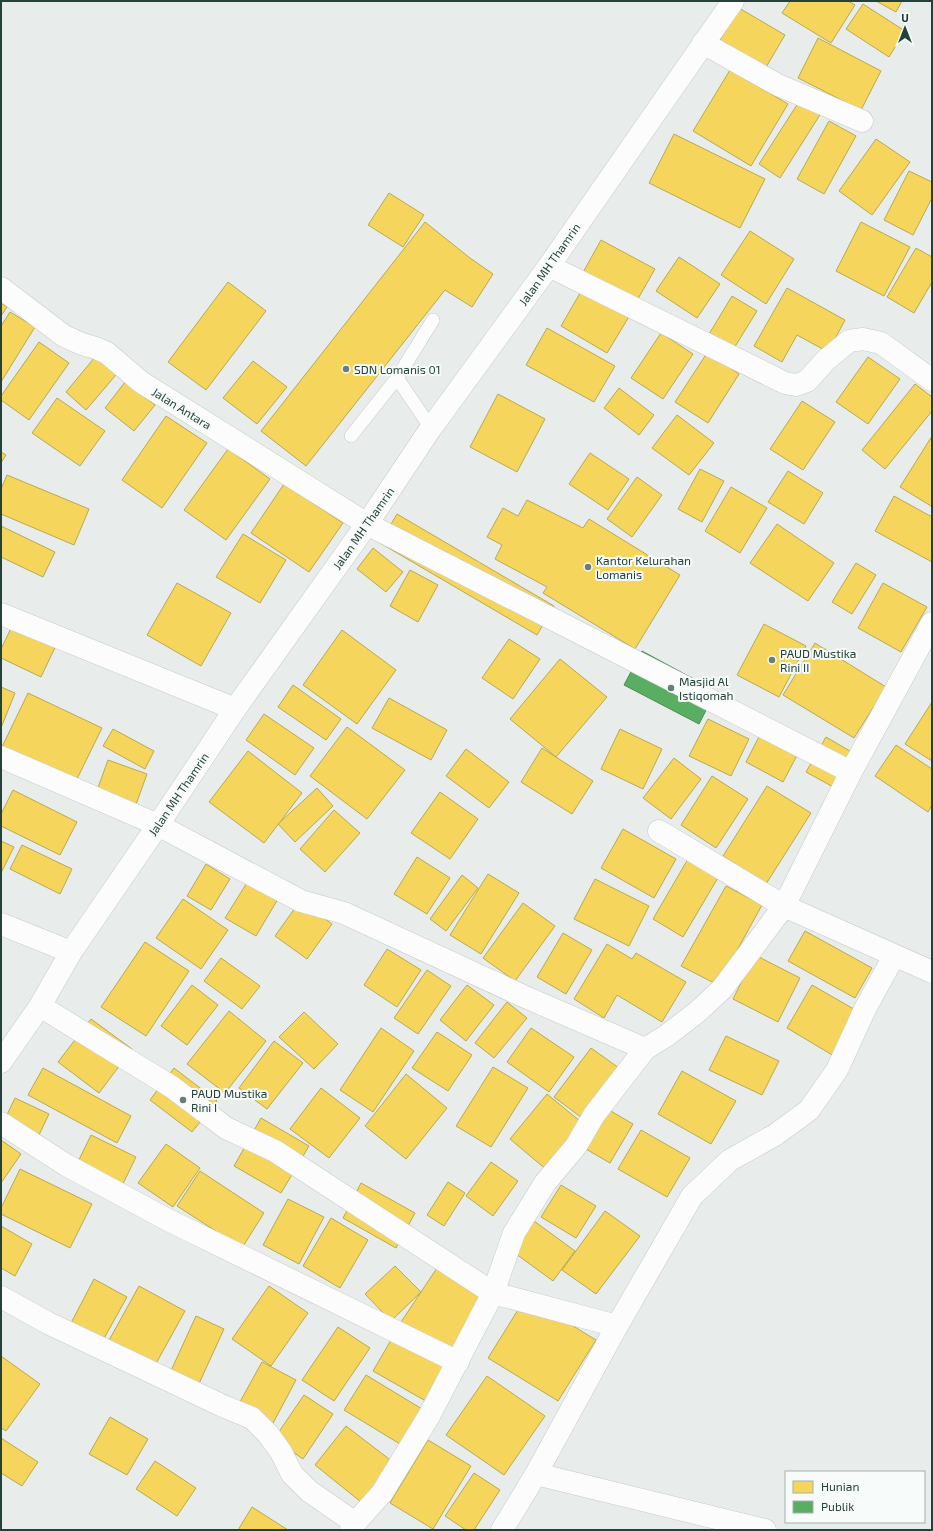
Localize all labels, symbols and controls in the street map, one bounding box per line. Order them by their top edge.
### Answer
north arrow [885,8,925,48]
text: U [901,11,909,24]
street label: Jalan MH Thamrin [515,220,583,308]
place label: SDN Lomanis 01 [354,362,441,376]
marker: SDN Lomanis 01 [341,364,351,374]
street label: Jalan Antara [150,384,214,432]
street label: Jalan MH Thamrin [329,484,397,572]
place label: Kantor Kelurahan Lomanis [596,553,691,581]
marker: Kantor Kelurahan Lomanis [583,562,593,572]
place label: PAUD Mustika Rini II [780,646,856,674]
marker: PAUD Mustika Rini II [767,655,777,665]
place label: Masjid Al Istiqomah [679,674,734,702]
marker: Masjid Al Istiqomah [666,683,676,693]
street label: Jalan MH Thamrin [145,750,211,838]
place label: PAUD Mustika Rini I [191,1086,267,1114]
marker: PAUD Mustika Rini I [178,1095,188,1105]
legend [785,1471,925,1523]
text: Hunian [821,1479,859,1493]
text: Publik [821,1499,854,1513]

